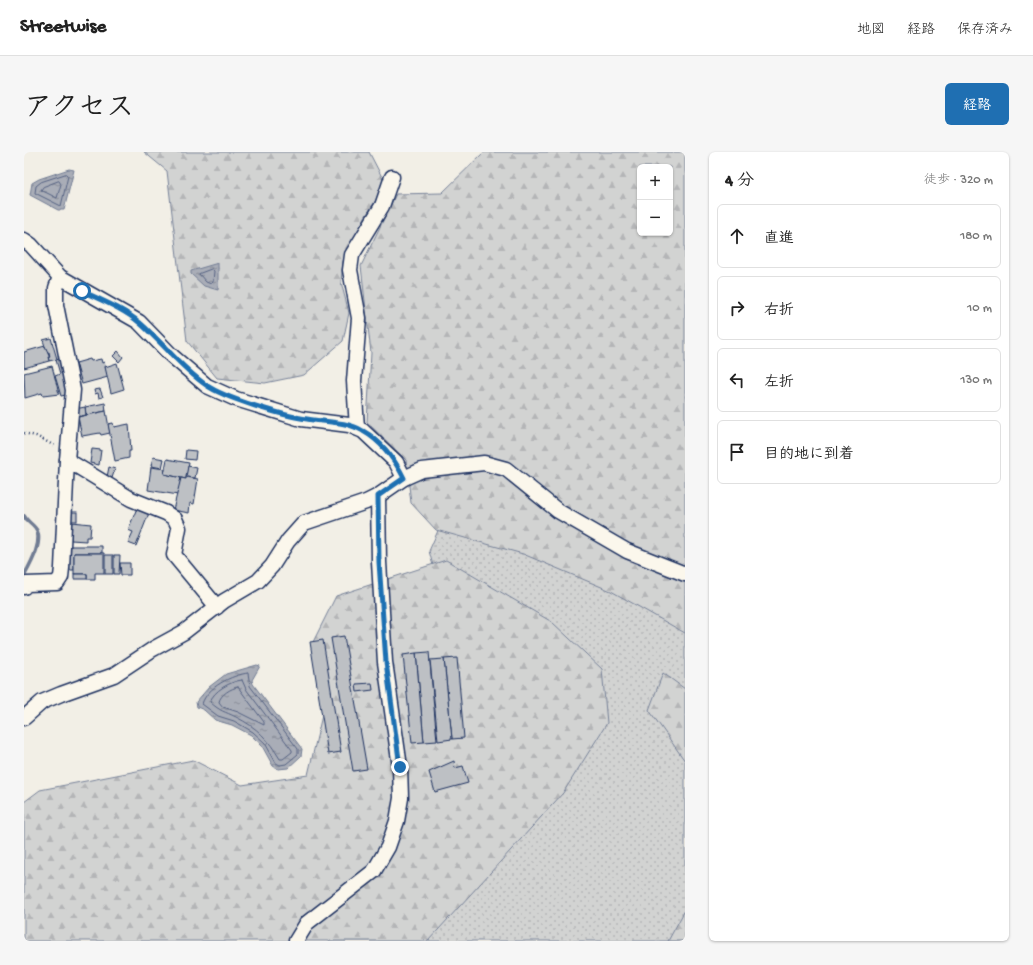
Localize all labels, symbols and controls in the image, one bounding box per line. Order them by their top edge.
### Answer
text: Streetwise [20,16,106,39]
text: 地図 [857,22,885,39]
text: 経路 [907,22,935,39]
text: 保存済み [957,22,1013,39]
button: 経路 [945,83,1009,125]
text: アクセス [24,93,134,126]
map controls [637,164,673,236]
button: + [637,164,673,200]
text: 4 分 [725,172,754,192]
text: 徒歩 · 320 m [924,173,993,188]
button: − [637,200,673,236]
icon: ahead [726,225,748,247]
text: 180 m [960,229,992,244]
text: 直進 [764,230,794,248]
route start [73,282,91,300]
icon: right [726,297,748,319]
text: 10 m [967,301,992,316]
text: 右折 [764,302,794,320]
icon: left [726,369,748,391]
text: 130 m [960,373,992,388]
text: 左折 [764,374,794,392]
icon: arrive [726,441,748,463]
text: 目的地に到着 [764,446,854,464]
route end [391,758,409,776]

